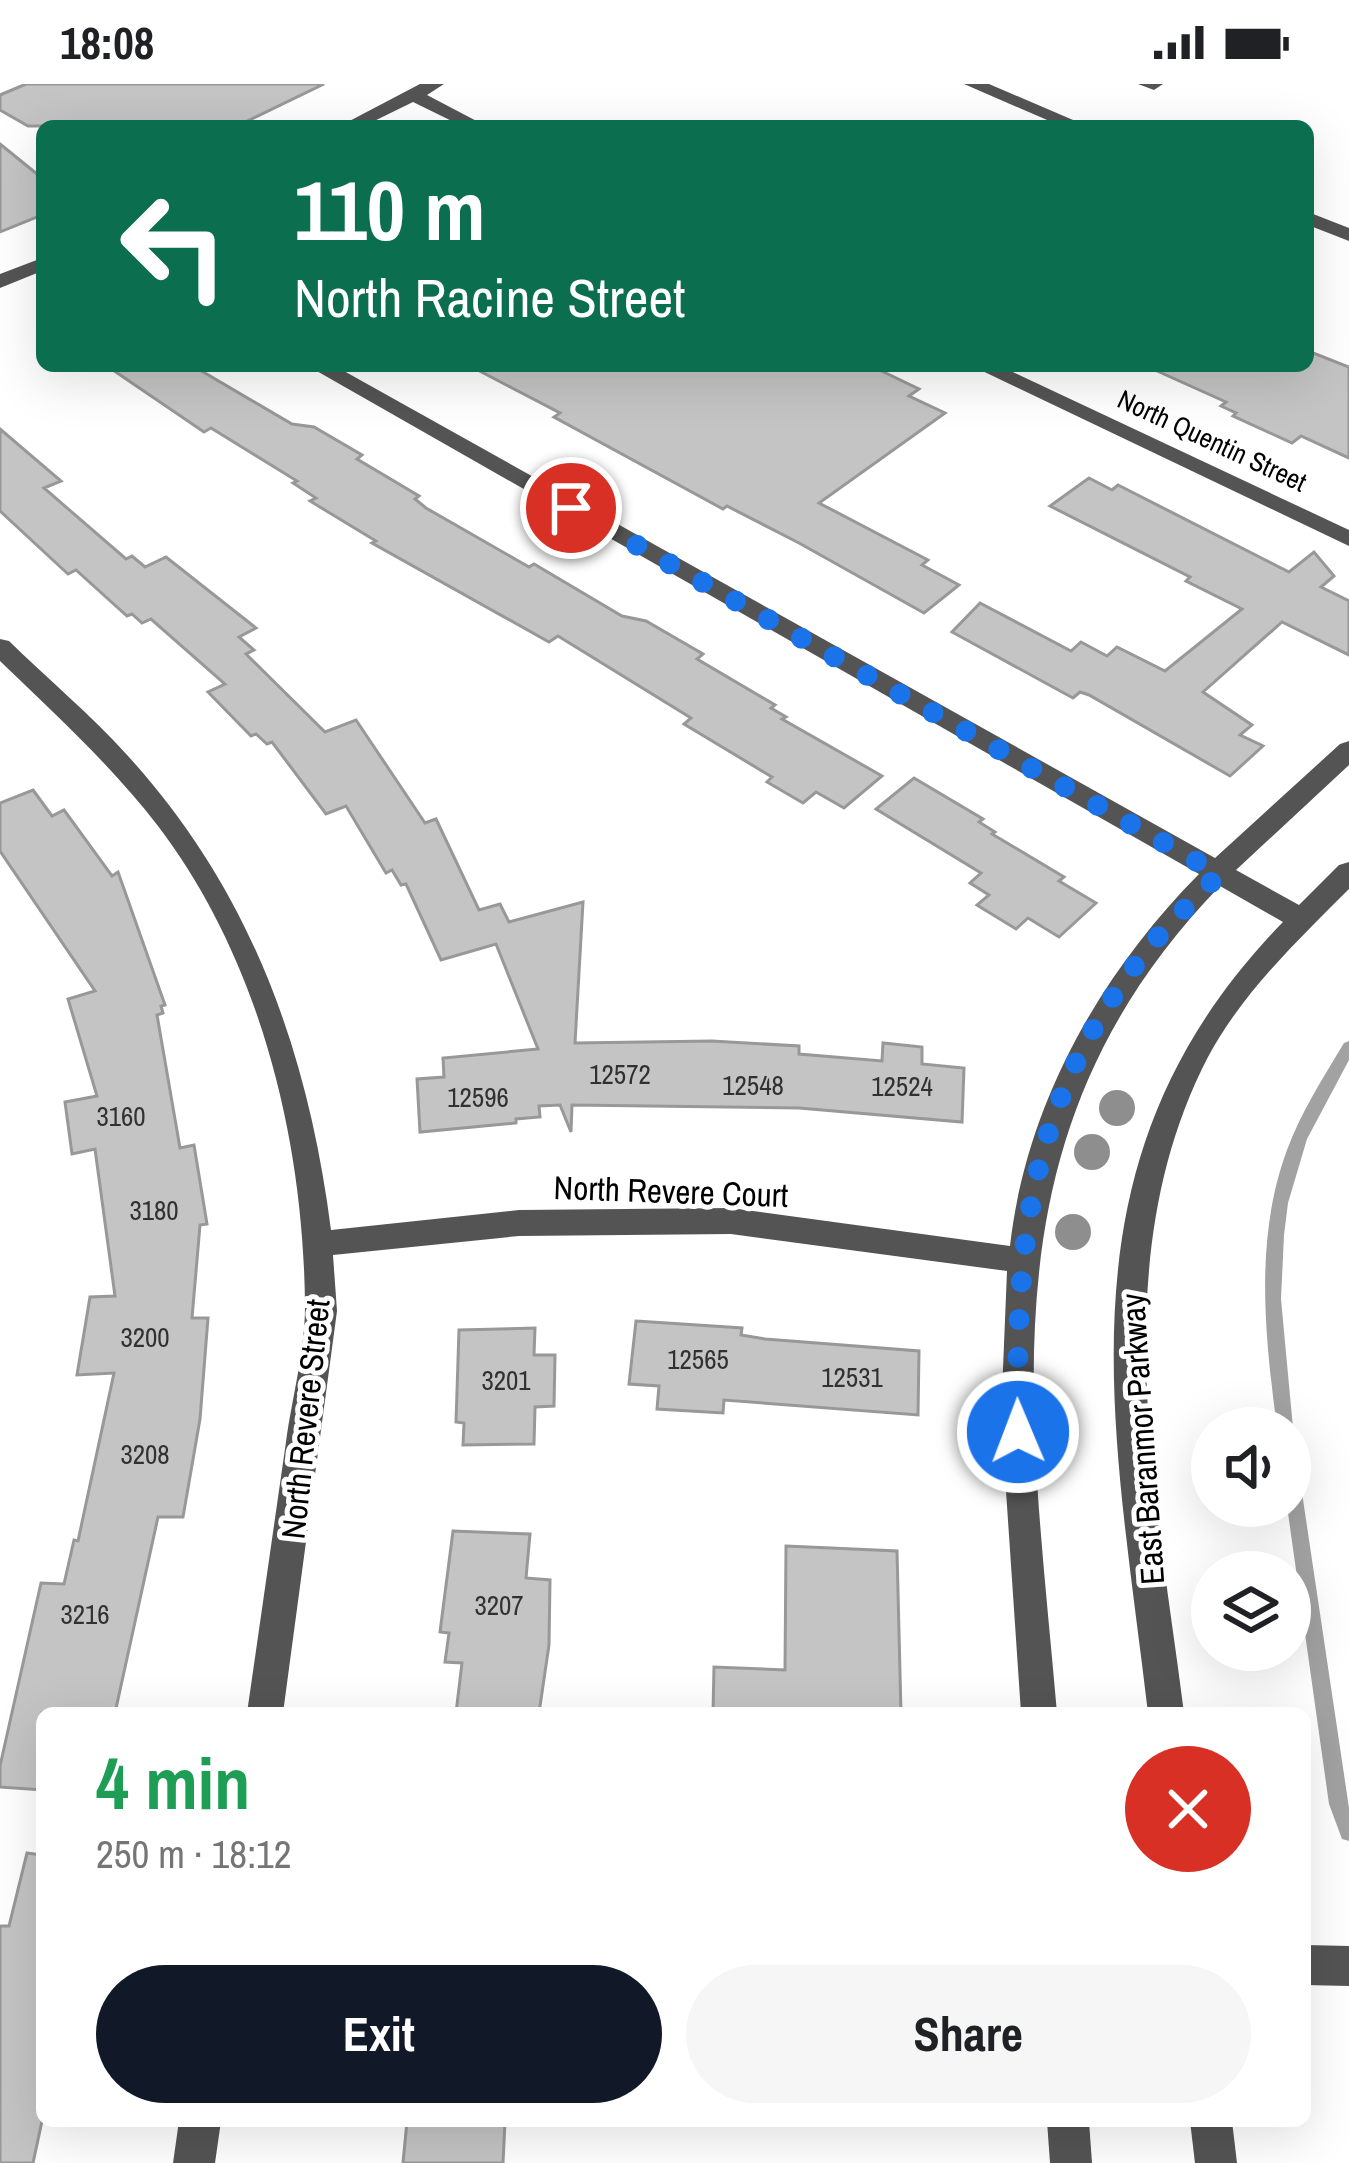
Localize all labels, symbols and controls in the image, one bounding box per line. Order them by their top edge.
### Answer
text: 18:08 [60,12,154,73]
text: 110 m [294,153,486,266]
icon: left [96,168,252,324]
text: North Racine Street [294,261,685,334]
street label: North Quentin Street [1112,381,1313,500]
pin [520,457,622,559]
icon: arrive [538,475,604,541]
house number: 12572 [589,1056,651,1092]
house number: 12548 [722,1067,784,1103]
house number: 12524 [871,1068,933,1104]
house number: 12596 [447,1079,509,1115]
house number: 3160 [96,1098,146,1134]
street label: North Revere Court [553,1165,789,1217]
house number: 3180 [129,1192,179,1228]
street label: East Baranmor Parkway [1110,1291,1174,1586]
street label: North Revere Street [271,1297,339,1541]
house number: 3200 [120,1319,170,1355]
house number: 12565 [667,1341,729,1377]
house number: 12531 [821,1359,883,1395]
house number: 3201 [481,1362,531,1398]
position arrow [955,1369,1081,1495]
map controls [1191,1407,1311,1671]
button: sound [1191,1407,1311,1527]
house number: 3208 [120,1436,170,1472]
button: layers [1191,1551,1311,1671]
house number: 3207 [474,1587,524,1623]
house number: 3216 [60,1596,110,1632]
text: 4 min [96,1734,250,1831]
button: close [1125,1746,1251,1872]
text: 250 m · 18:12 [96,1828,292,1880]
button: Exit [96,1965,662,2103]
button: Share [686,1965,1251,2103]

